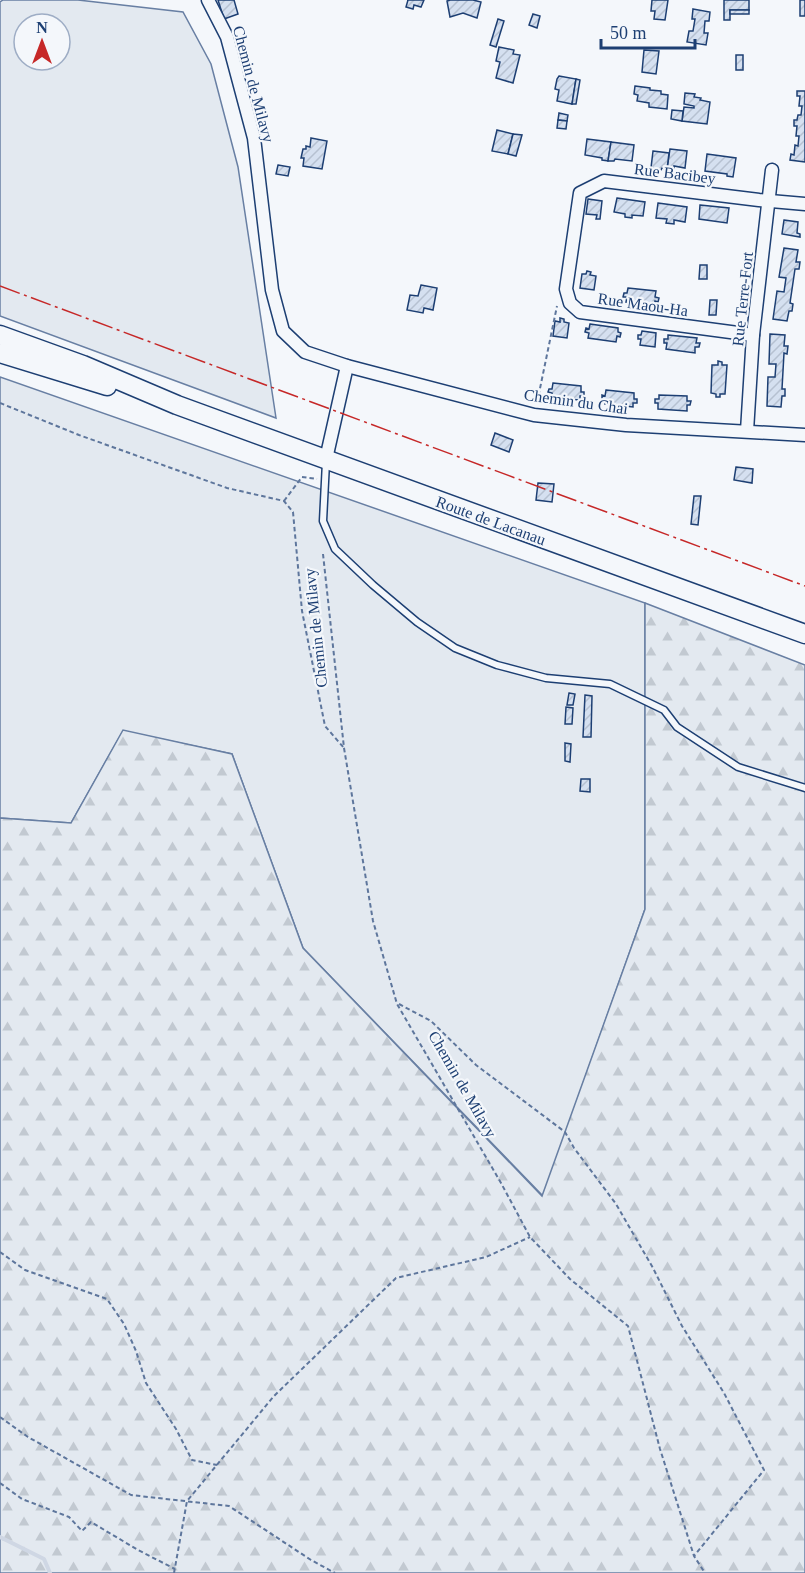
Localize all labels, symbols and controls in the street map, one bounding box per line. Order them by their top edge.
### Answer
north arrow [12,12,72,72]
scale bar [601,12,696,50]
text: N [36,19,48,36]
text: 50 m [610,23,647,43]
street label: Chemin de Milavy [229,24,277,145]
street label: Rue Bacibey [633,160,717,188]
street label: Rue Terre-Fort [729,250,756,347]
street label: Rue Maou-Ha [597,290,689,319]
street label: Chemin du Chai [523,386,630,417]
street label: Route de Lacanau [434,493,548,548]
street label: Chemin de Milavy [301,567,331,688]
street label: Chemin de Milavy [424,1028,500,1141]

